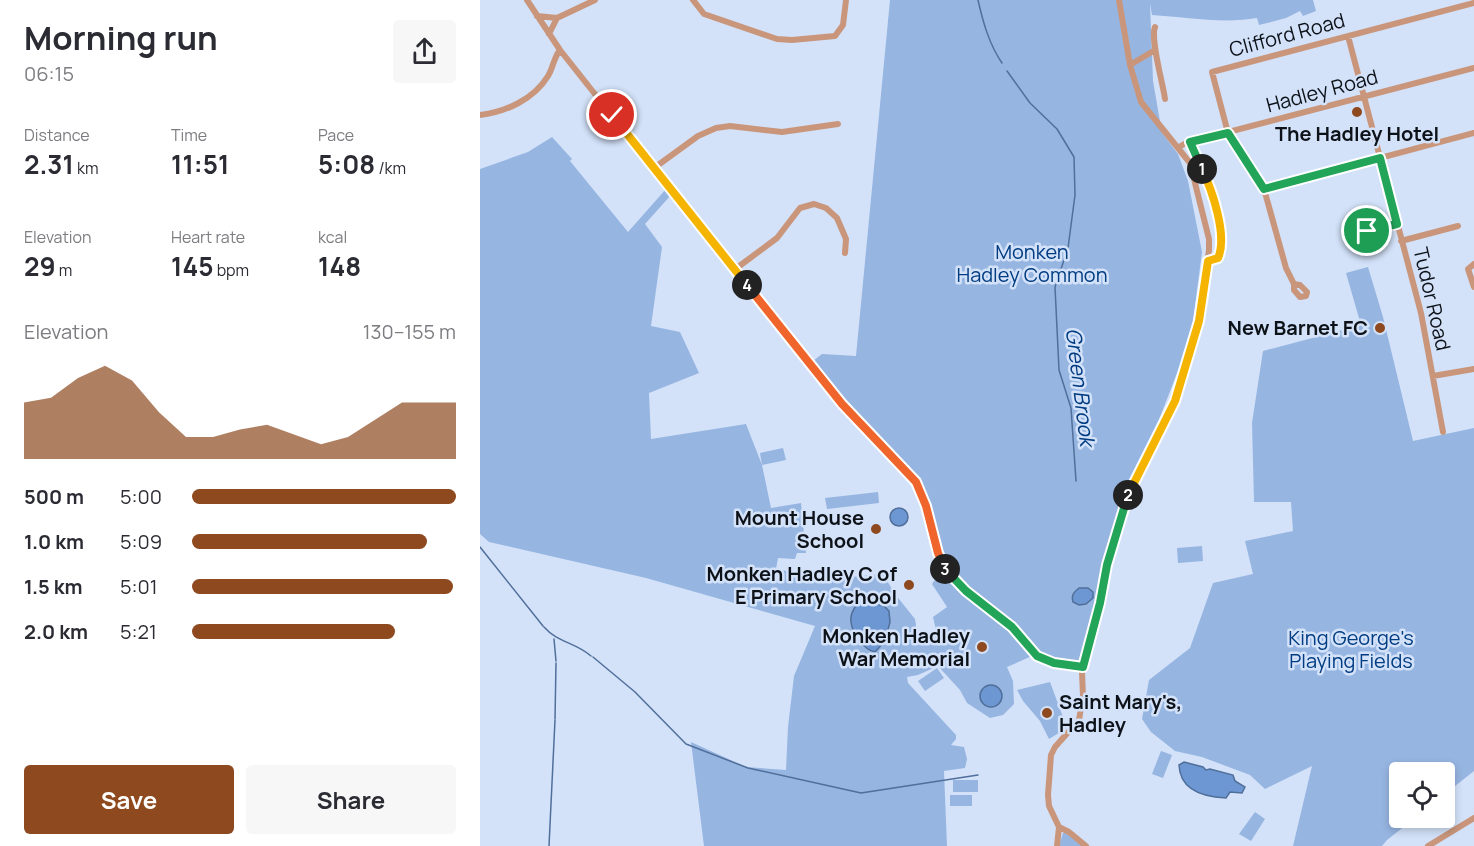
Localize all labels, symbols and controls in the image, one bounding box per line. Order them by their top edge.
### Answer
street label: Clifford Road [1226,6,1348,63]
text: Morning run [24,15,218,60]
button: share [393,20,456,83]
text: 06:15 [24,60,74,87]
street label: Hadley Road [1263,63,1381,118]
pin [586,89,637,140]
icon: check [595,98,628,131]
marker: The Hadley Hotel [1350,105,1364,119]
place label: The Hadley Hotel [1275,120,1439,147]
text: Distance [24,124,90,146]
text: Time [171,124,207,146]
text: Pace [318,124,354,146]
text: 2.31 [24,146,74,182]
text: 11:51 [171,146,229,182]
text: 5:08 [318,146,375,182]
pin: 1 [1187,154,1217,184]
text: km [74,157,99,179]
text: /km [375,157,406,179]
text: 1 [1198,158,1206,180]
pin [1341,205,1392,256]
icon: arrive [1350,214,1383,247]
text: Elevation [24,226,92,248]
text: Heart rate [171,226,245,248]
text: kcal [318,226,347,248]
park label: Monken Hadley Common [956,238,1108,288]
street label: Tudor Road [1408,245,1457,353]
text: 29 [24,248,56,284]
text: 145 [171,248,213,284]
text: 148 [318,248,361,284]
text: m [56,259,72,281]
text: bpm [213,259,249,281]
pin: 4 [732,270,762,300]
text: 4 [742,274,752,296]
place label: New Barnet FC [1228,314,1368,341]
text: Elevation [24,318,108,345]
text: 130–155 m [363,318,456,345]
marker: New Barnet FC [1373,321,1387,335]
water label: Green Brook [1060,326,1102,450]
pin: 2 [1113,480,1143,510]
text: 500 m [24,483,84,510]
text: 5:00 [120,483,162,510]
text: 2 [1123,484,1133,506]
place label: Mount House School [735,504,864,554]
marker: Mount House School [869,522,883,536]
text: 1.0 km [24,528,84,555]
text: 5:09 [120,528,162,555]
pin: 3 [930,554,960,584]
text: 3 [940,558,950,580]
place label: Monken Hadley C of E Primary School [707,560,897,610]
text: 1.5 km [24,573,83,600]
text: 5:01 [120,573,158,600]
marker: Monken Hadley C of E Primary School [902,578,916,592]
text: 2.0 km [24,618,88,645]
text: 5:21 [120,618,157,645]
place label: Monken Hadley War Memorial [822,622,971,672]
park label: King George's Playing Fields [1288,624,1414,674]
marker: Monken Hadley War Memorial [975,640,989,654]
place label: Saint Mary's, Hadley [1059,688,1182,738]
marker: Saint Mary's, Hadley [1040,706,1054,720]
map controls [1389,762,1455,828]
button: locate [1389,762,1455,828]
button: Save [24,765,234,834]
button: Share [246,765,456,834]

